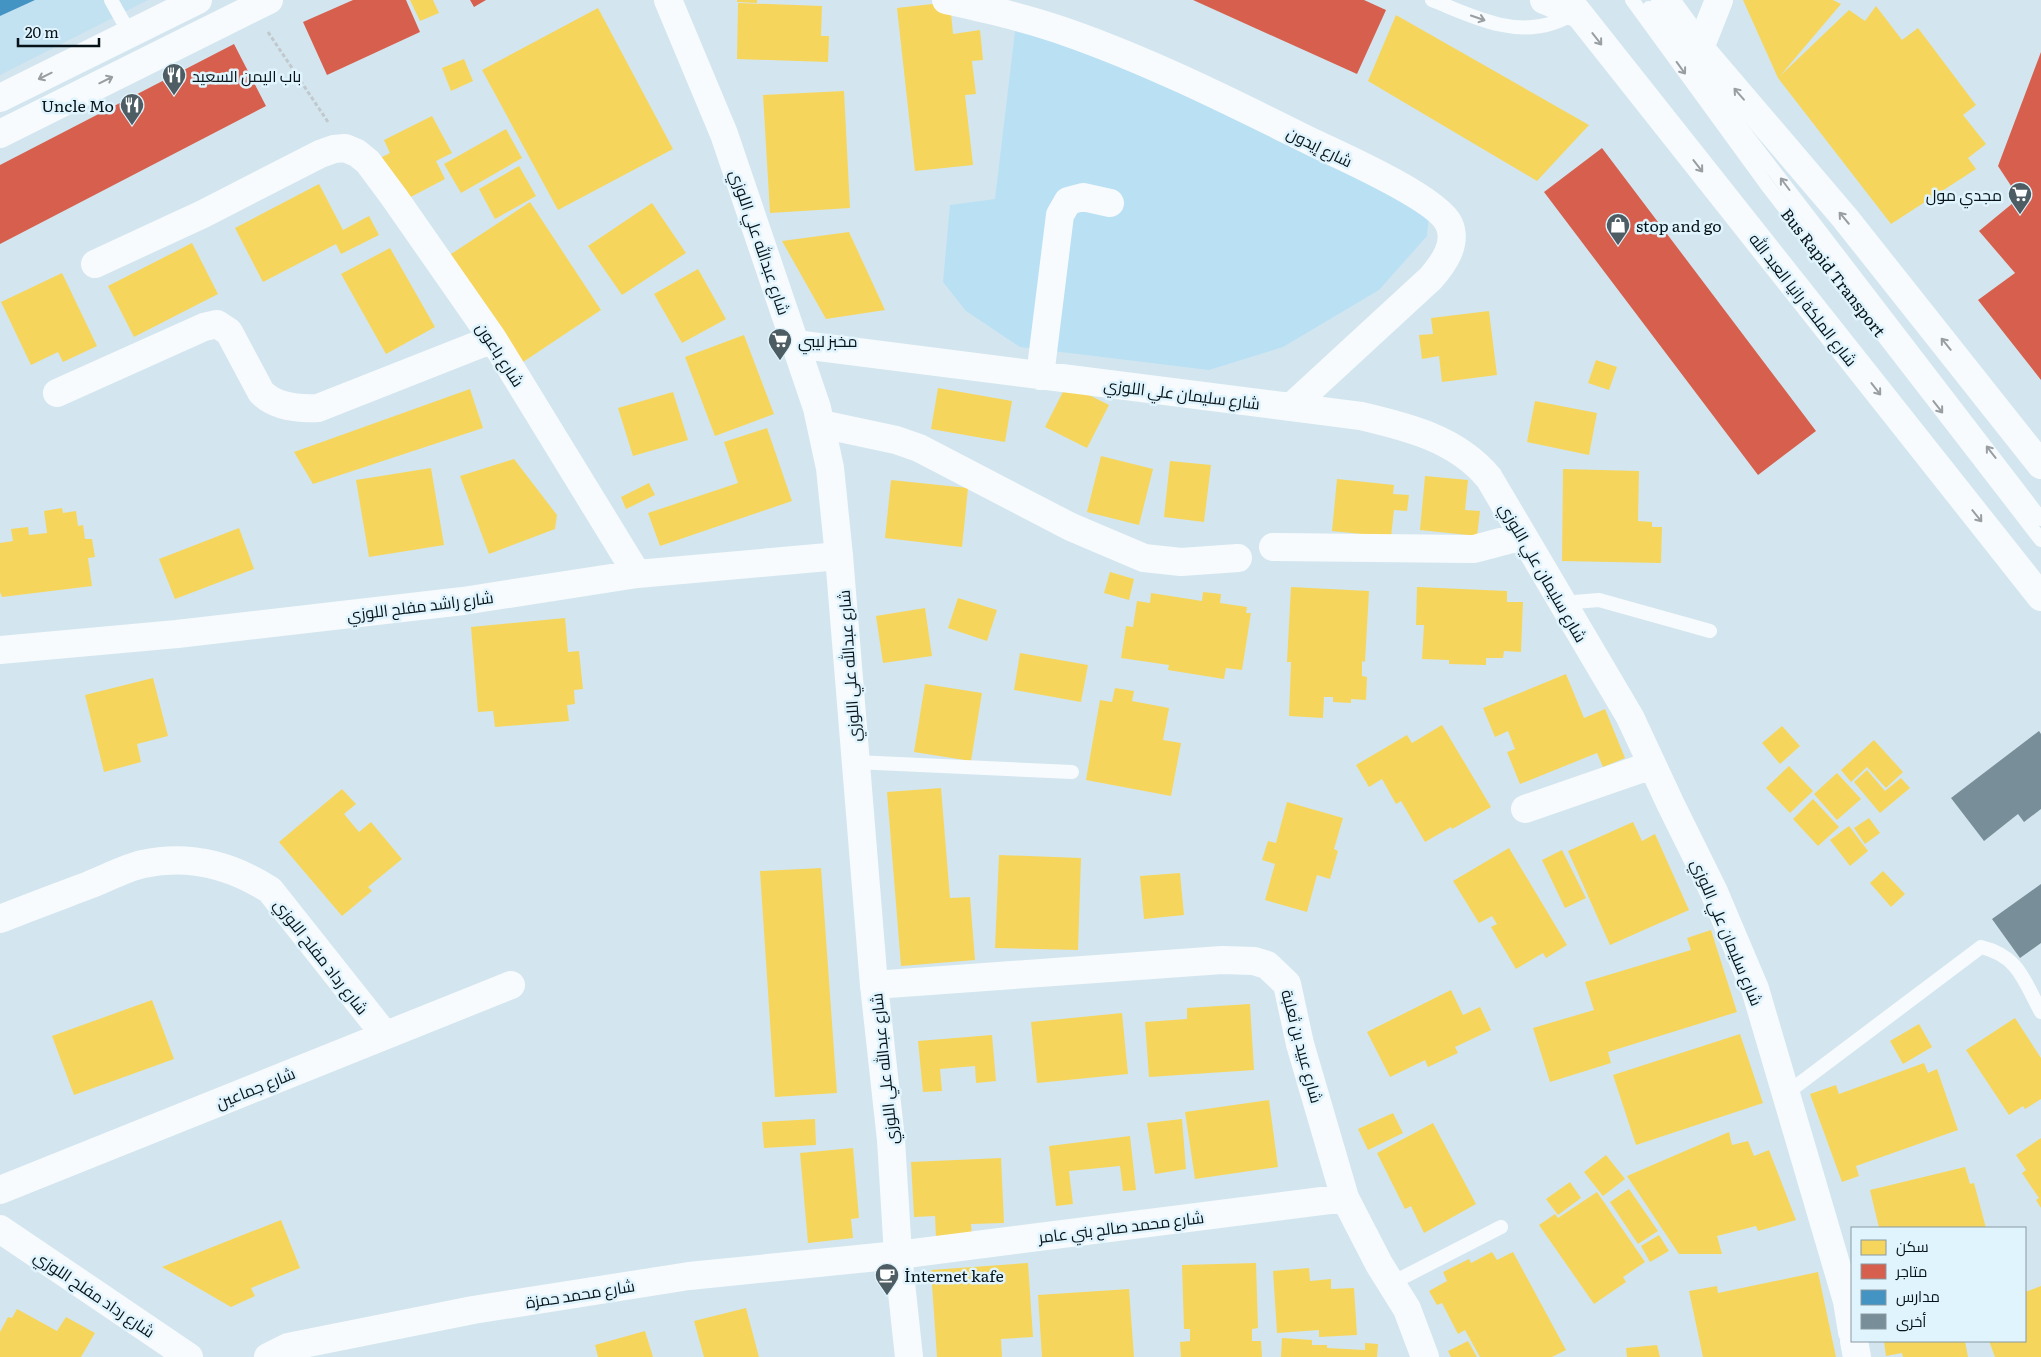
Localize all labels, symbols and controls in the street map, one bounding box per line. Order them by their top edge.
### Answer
one-way arrow [1469,14,1485,23]
scale bar [18,15,99,47]
text: 20 m [25,20,59,43]
one-way arrow [1592,32,1603,45]
one-way arrow [1676,61,1686,75]
restaurant icon: باب اليمن السعيد [161,62,187,96]
place label: باب اليمن السعيد [192,63,301,87]
one-way arrow [38,72,53,81]
one-way arrow [98,75,113,85]
one-way arrow [1734,88,1745,101]
restaurant icon: Uncle Mo [119,92,145,126]
place label: Uncle Mo [41,93,114,117]
street label: شارع إيدون [1283,120,1357,173]
one-way arrow [1693,159,1704,172]
street label: شارع عبدالله علي اللوزي [722,166,797,319]
one-way arrow [1779,178,1790,191]
supermarket icon: مجدي مول [2007,181,2033,215]
place label: مجدي مول [1926,182,2002,209]
street label: Bus Rapid Transport [1776,203,1892,342]
one-way arrow [1839,211,1850,224]
shop icon: stop and go [1605,212,1631,246]
place label: stop and go [1636,213,1722,237]
street label: شارع الملكة رانيا العبد الله [1743,227,1864,371]
street label: شارع باعون [470,317,531,392]
supermarket icon: مخبز ليبي [767,327,793,361]
place label: مخبز ليبي [798,328,858,355]
one-way arrow [1941,338,1952,351]
street label: شارع سليمان علي اللوزي [1102,372,1262,417]
one-way arrow [1870,382,1881,395]
one-way arrow [1932,400,1943,413]
one-way arrow [1985,446,1996,459]
street label: شارع سليمان علي اللوزي [1492,498,1594,648]
one-way arrow [1971,509,1982,522]
street label: شارع راشد مفلح اللوزي [345,584,495,629]
street label: شارع عبدالله علي اللوزي [831,589,868,743]
street label: شارع سليمان علي اللوزي [1683,855,1770,1010]
street label: شارع رداد مفلح اللوزي [267,893,375,1021]
street label: شارع عبيد بن ثعلبة [1275,986,1330,1106]
street label: شارع عبدالله علي اللوزي [863,992,906,1146]
street label: شارع جماعين [212,1060,299,1115]
street label: شارع محمد صالح بني عامر [1036,1204,1206,1251]
legend [1851,1227,2026,1342]
text: سكن [1896,1234,1929,1257]
street label: شارع رداد مفلح اللوزي [28,1244,160,1345]
text: متاجر [1895,1259,1927,1282]
cafe icon: İnternet kafe [874,1262,900,1296]
place label: İnternet kafe [904,1263,1004,1287]
street label: شارع محمد حمزة [524,1273,637,1314]
text: مدارس [1896,1284,1940,1307]
text: أخرى [1896,1309,1926,1332]

